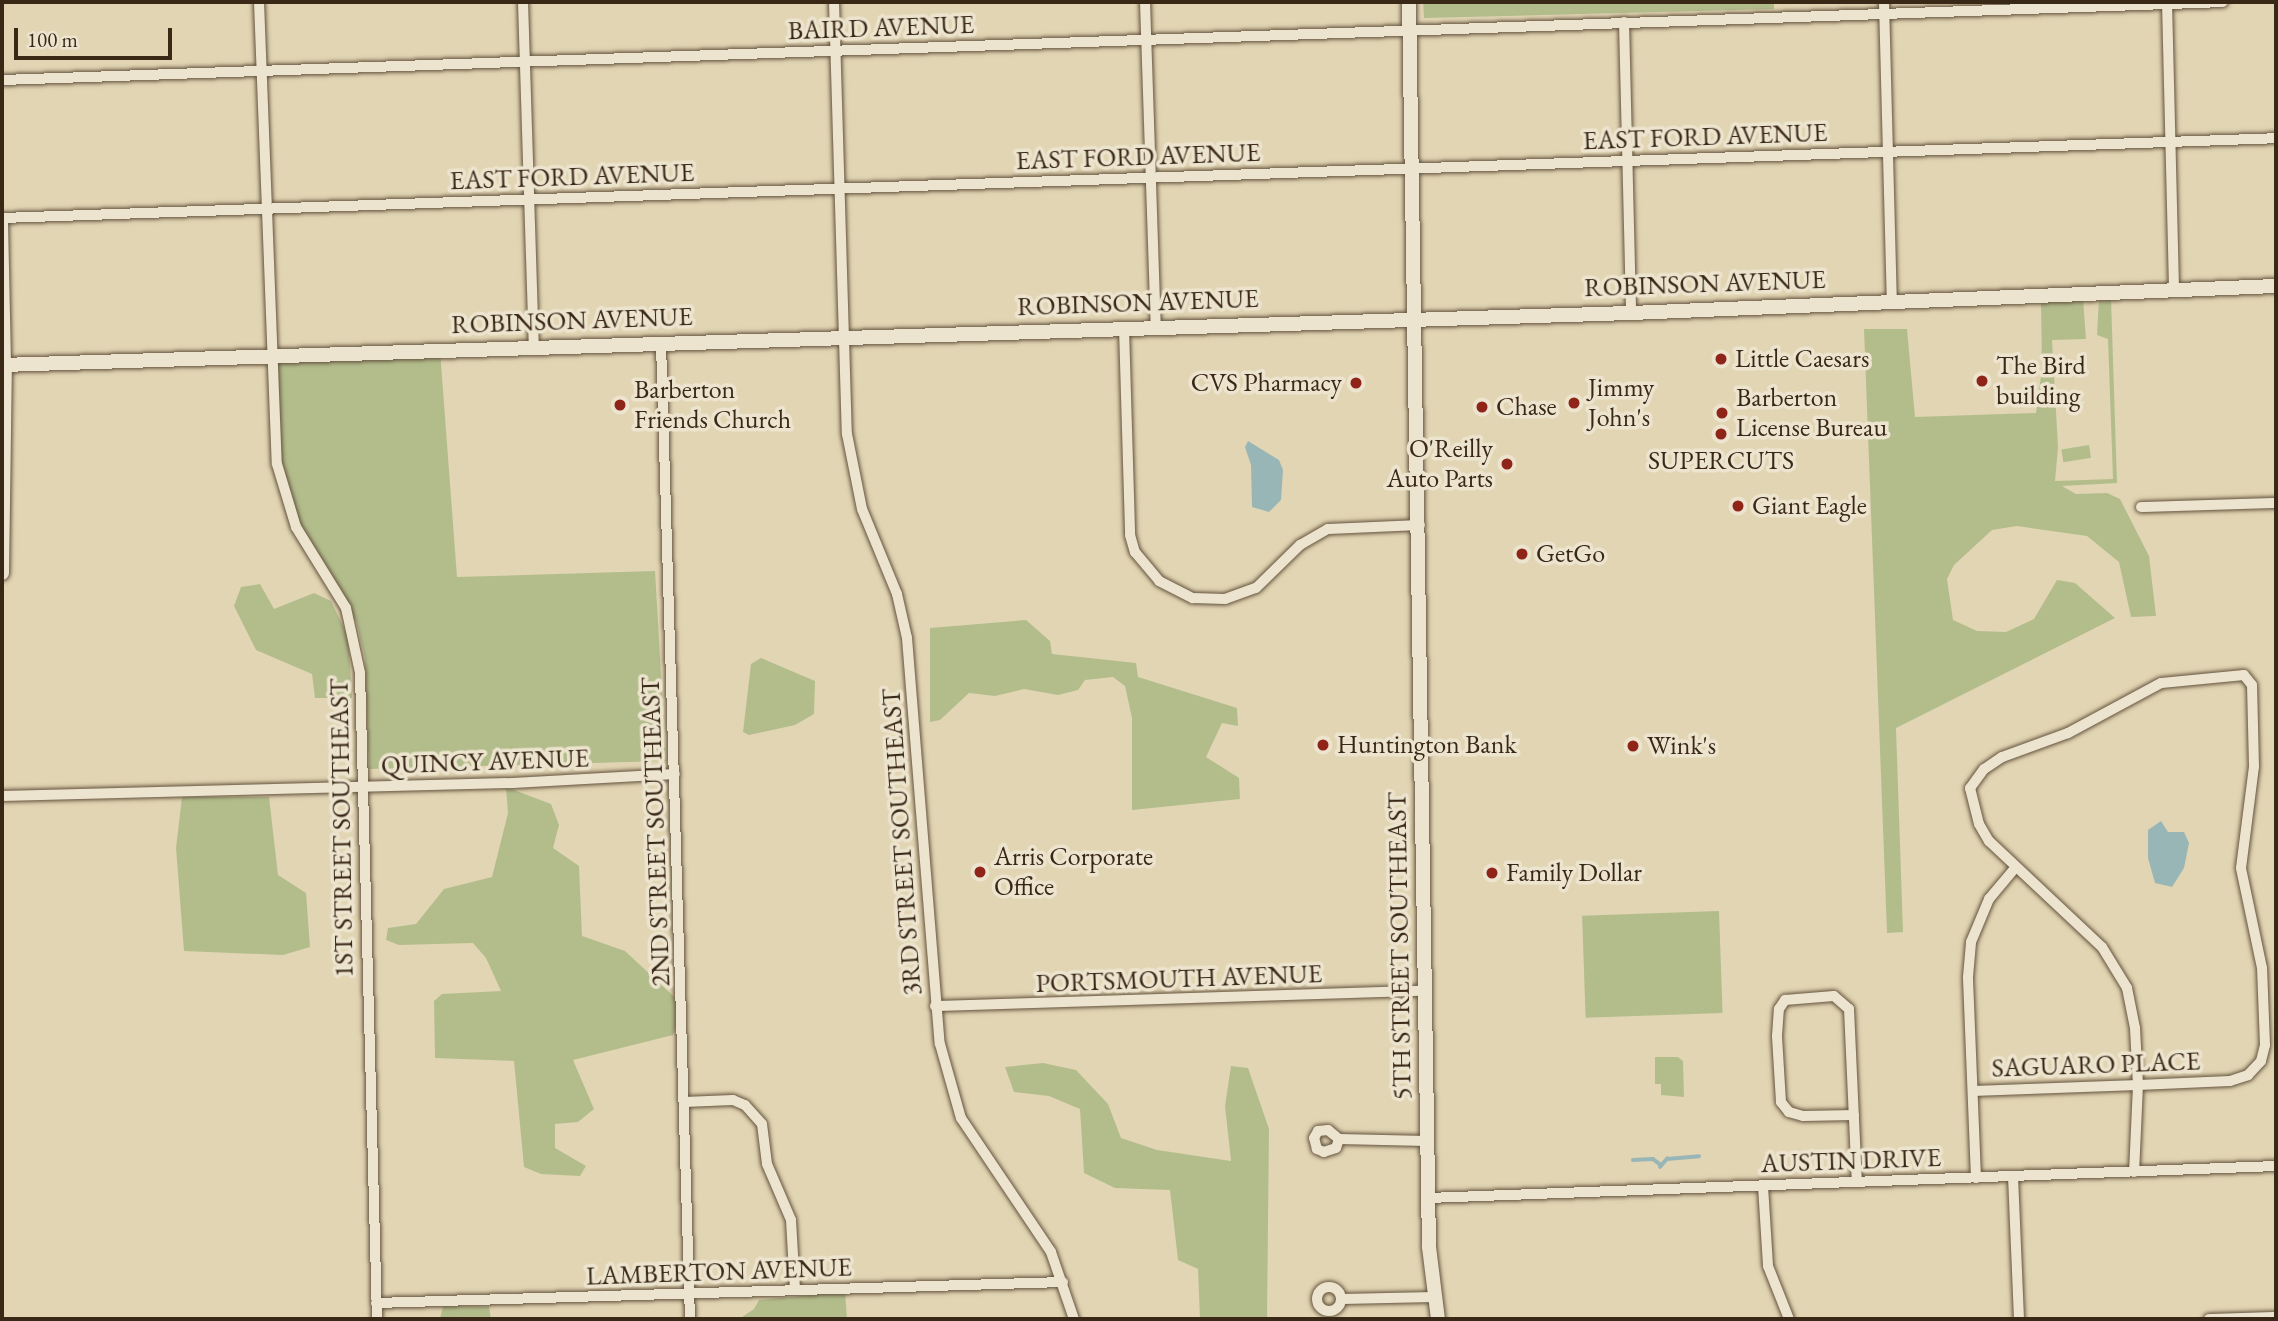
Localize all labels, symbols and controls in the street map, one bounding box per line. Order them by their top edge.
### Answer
street label: BAIRD AVENUE [787,9,975,47]
scale bar [18,14,175,58]
text: 100 m [27,26,78,53]
street label: EAST FORD AVENUE [1582,117,1828,157]
street label: EAST FORD AVENUE [1015,137,1261,177]
street label: EAST FORD AVENUE [449,157,695,197]
street label: ROBINSON AVENUE [1584,264,1826,304]
street label: ROBINSON AVENUE [1017,283,1259,323]
street label: ROBINSON AVENUE [451,301,693,341]
place label: Little Caesars [1735,343,1869,375]
place label: The Bird building [1996,350,2086,412]
marker: Little Caesars [1713,351,1729,367]
place label: CVS Pharmacy [1191,367,1342,399]
place label: Jimmy John's [1588,372,1654,434]
marker: The Bird building [1974,373,1990,389]
place label: Barberton Friends Church [634,374,791,436]
marker: CVS Pharmacy [1348,375,1364,391]
place label: Barberton License Bureau [1736,382,1887,444]
place label: Chase [1496,391,1557,423]
marker: Jimmy John's [1566,395,1582,411]
marker: Barberton Friends Church [612,397,628,413]
marker: Chase [1474,399,1490,415]
marker: Barberton License Bureau [1714,405,1730,421]
marker: SUPERCUTS [1713,426,1729,442]
place label: O'Reilly Auto Parts [1386,433,1493,494]
place label: SUPERCUTS [1648,445,1794,477]
marker: O'Reilly Auto Parts [1499,456,1515,472]
place label: Giant Eagle [1752,490,1867,522]
marker: Giant Eagle [1730,498,1746,514]
place label: GetGo [1536,538,1605,570]
marker: GetGo [1514,546,1530,562]
street label: 2ND STREET SOUTHEAST [635,677,677,987]
street label: 1ST STREET SOUTHEAST [324,678,360,978]
street label: 3RD STREET SOUTHEAST [876,687,928,997]
place label: Huntington Bank [1337,729,1517,761]
place label: Wink's [1647,730,1716,762]
marker: Huntington Bank [1315,737,1331,753]
marker: Wink's [1625,738,1641,754]
street label: QUINCY AVENUE [380,743,590,781]
street label: 5TH STREET SOUTHEAST [1382,792,1418,1100]
place label: Arris Corporate Office [994,841,1153,903]
place label: Family Dollar [1506,857,1642,889]
marker: Arris Corporate Office [972,864,988,880]
marker: Family Dollar [1484,865,1500,881]
street label: PORTSMOUTH AVENUE [1035,958,1323,1000]
street label: SAGUARO PLACE [1991,1046,2201,1084]
street label: AUSTIN DRIVE [1760,1142,1942,1180]
street label: LAMBERTON AVENUE [586,1252,852,1292]

